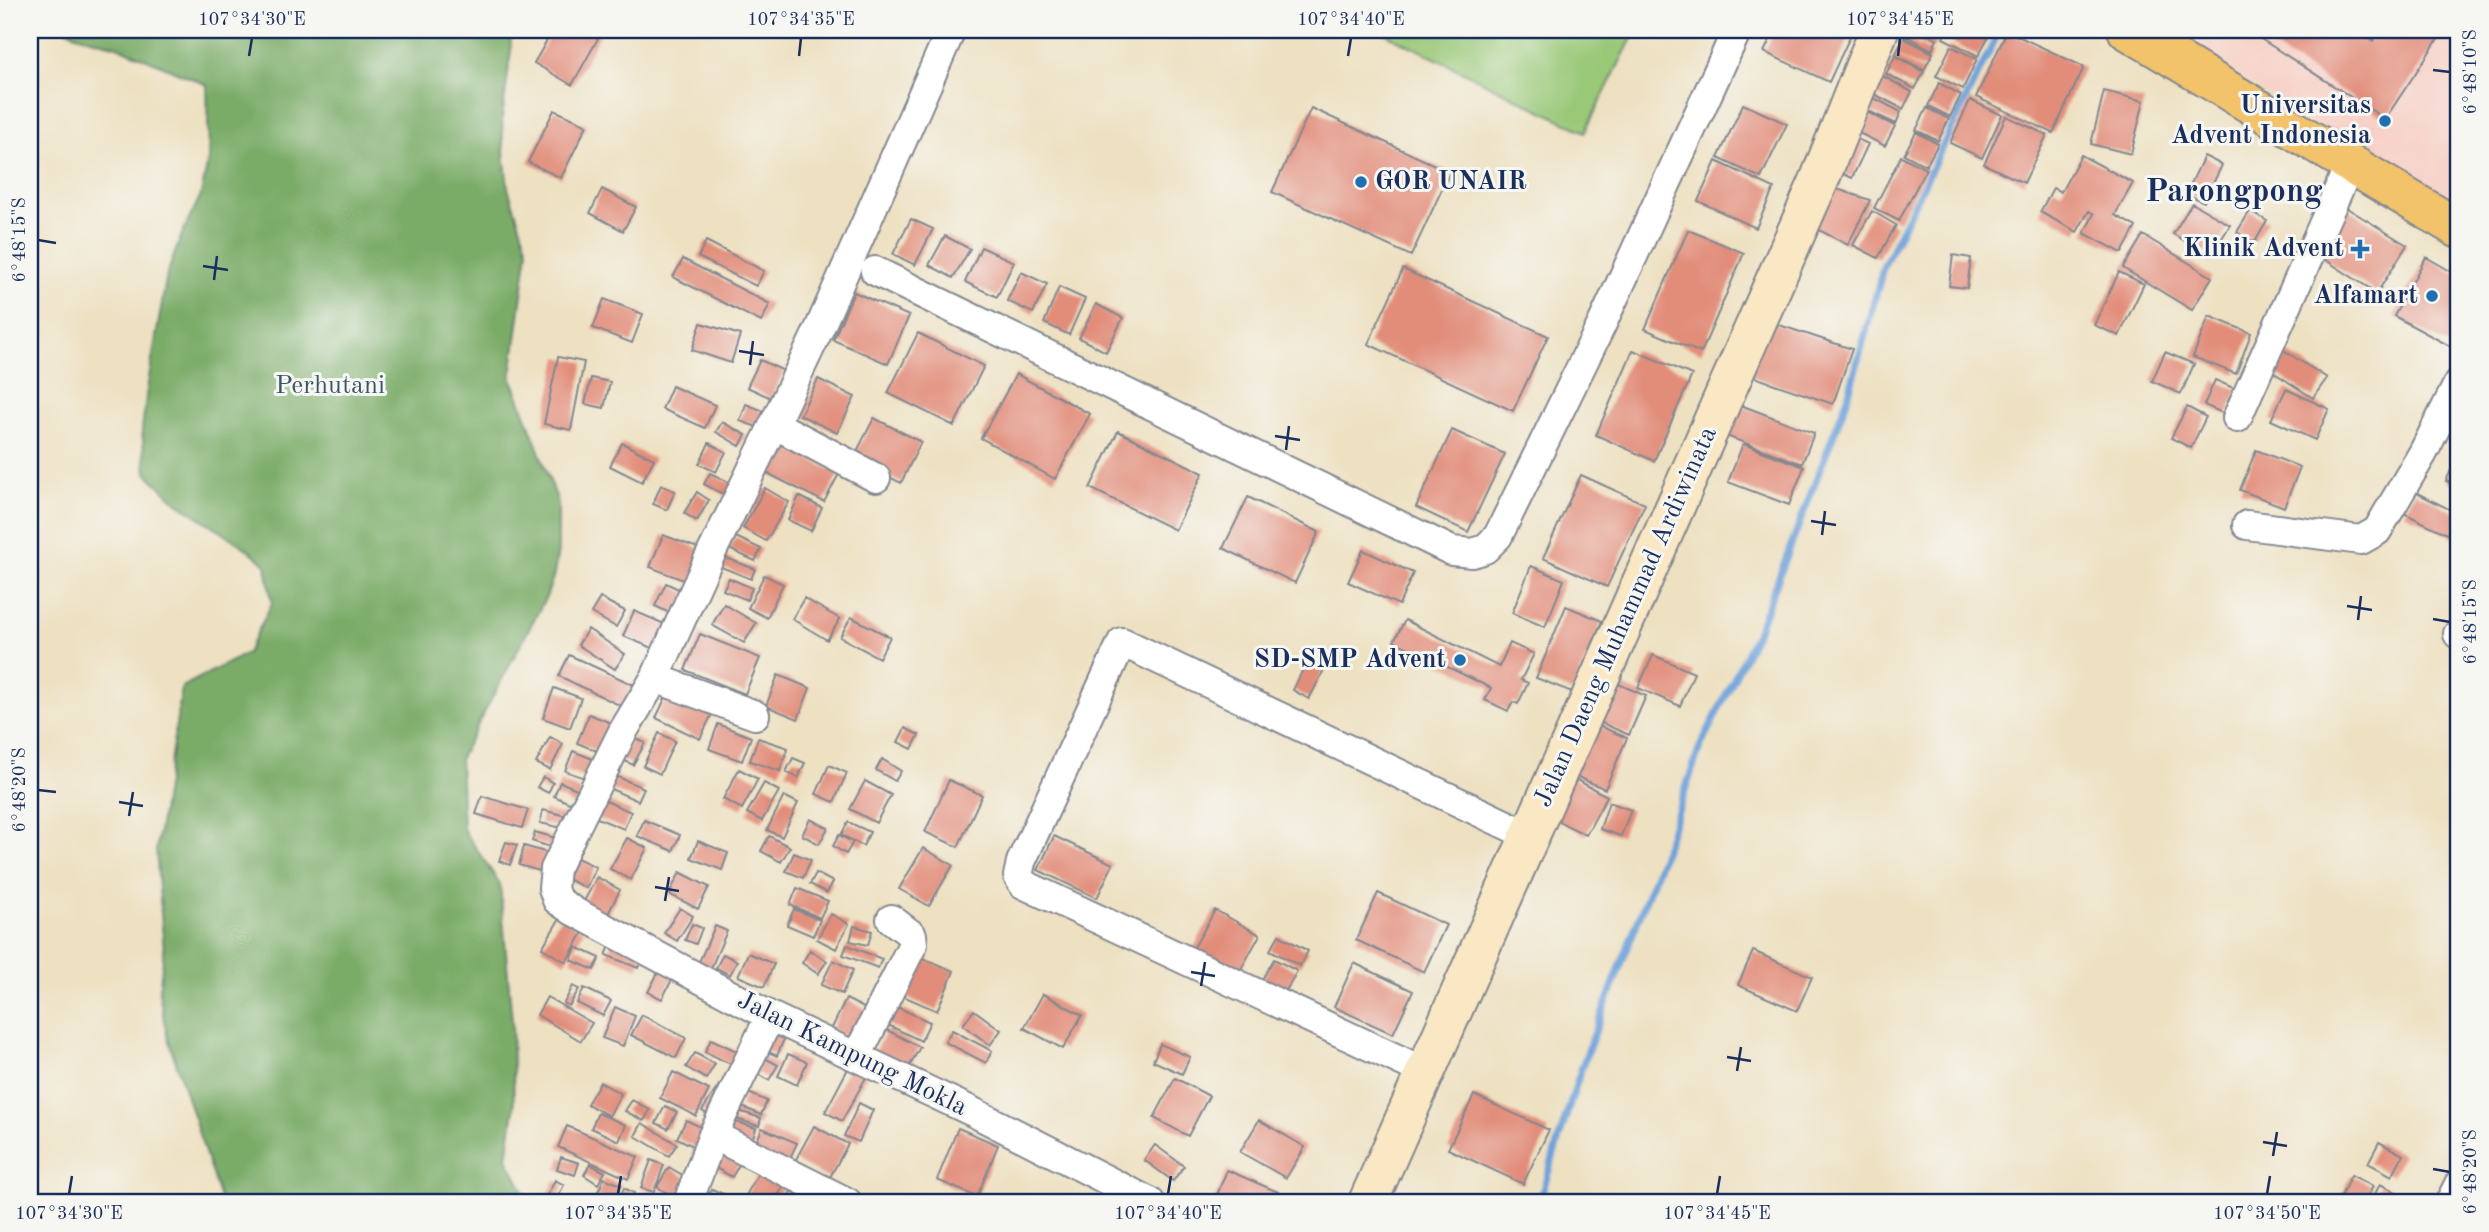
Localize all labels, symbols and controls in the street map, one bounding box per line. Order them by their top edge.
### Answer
text: 107°34'30"E [198,11,306,29]
text: 107°34'35"E [747,11,855,29]
text: 107°34'40"E [1297,11,1405,29]
text: 107°34'45"E [1846,11,1954,29]
text: 6°48'10"S [2462,29,2480,115]
place label: Universitas Advent Indonesia [2171,93,2371,149]
marker: Universitas Advent Indonesia [2377,113,2393,129]
place label: GOR UNAIR [1375,169,1527,195]
marker: GOR UNAIR [1353,174,1369,190]
district label: Parongpong [2145,176,2323,209]
text: 6°48'15"S [11,197,29,283]
place label: Klinik Advent [2183,236,2344,262]
marker: Klinik Advent [2350,239,2370,259]
place label: Alfamart [2313,283,2418,309]
marker: Alfamart [2424,288,2440,304]
park label: Perhutani [275,373,385,399]
street label: Jalan Daeng Muhammad Ardiwinata [1530,423,1722,811]
text: 6°48'15"S [2462,579,2480,665]
place label: SD-SMP Advent [1254,647,1446,673]
marker: SD-SMP Advent [1452,652,1468,668]
text: 6°48'20"S [11,747,29,833]
street label: Jalan Kampung Mokla [733,987,971,1121]
text: 6°48'20"S [2462,1129,2480,1215]
text: 107°34'30"E [15,1205,123,1223]
text: 107°34'35"E [564,1205,672,1223]
text: 107°34'40"E [1114,1205,1222,1223]
text: 107°34'45"E [1663,1205,1771,1223]
text: 107°34'50"E [2213,1205,2321,1223]

